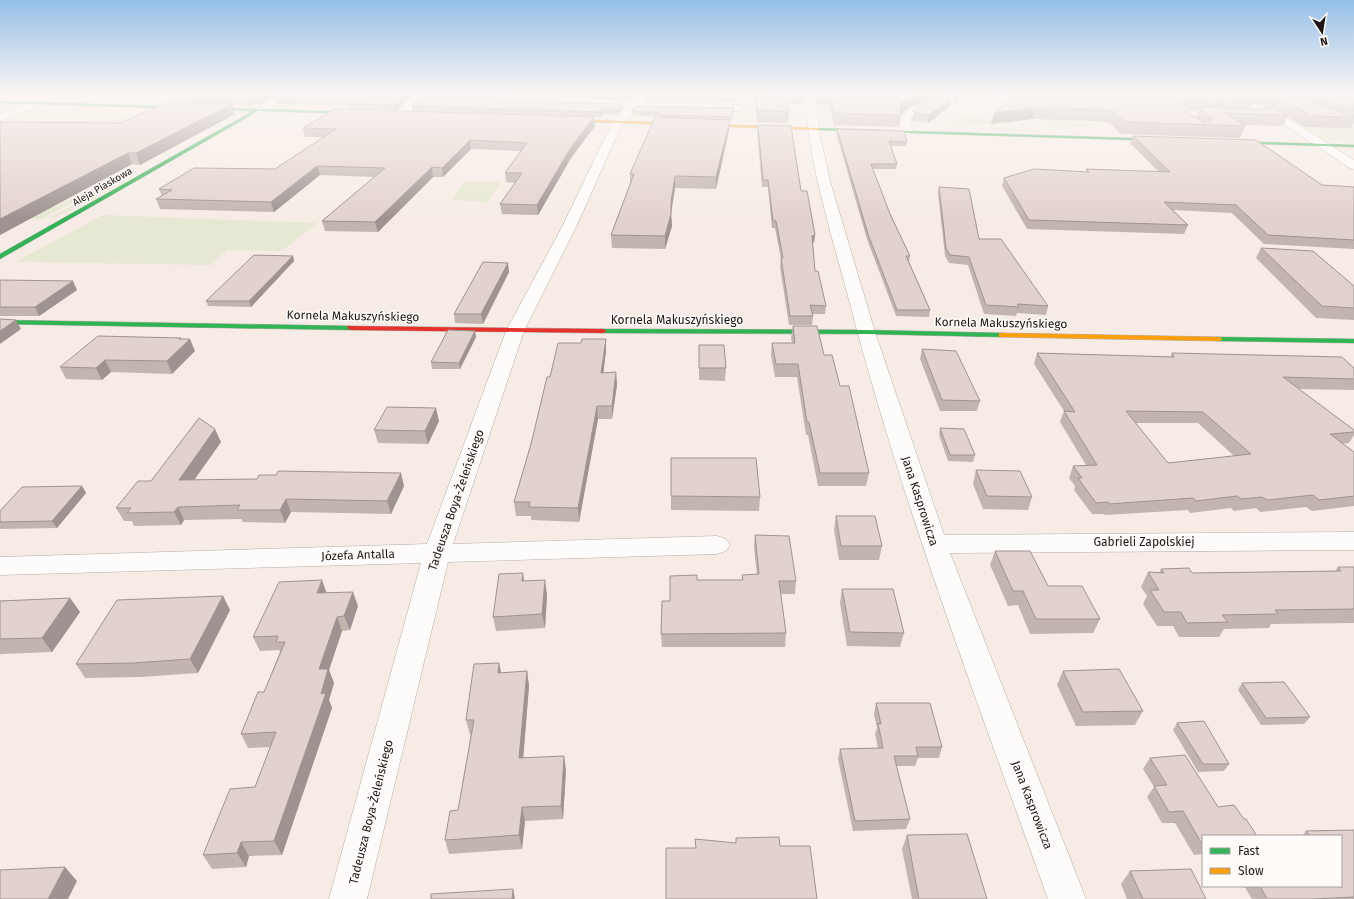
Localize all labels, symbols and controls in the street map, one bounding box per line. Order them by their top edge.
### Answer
north arrow [1302,12,1342,52]
text: N [1319,34,1329,48]
street label: Aleja Piaskowa [71,165,134,209]
street label: Kornela Makuszyńskiego [287,308,419,324]
street label: Kornela Makuszyńskiego [611,313,743,327]
street label: Kornela Makuszyńskiego [935,315,1067,331]
street label: Tadeusza Boya-Żeleńskiego [424,427,487,572]
street label: Jana Kasprowicza [899,454,941,548]
street label: Gabrieli Zapolskiej [1093,535,1195,549]
street label: Józefa Antalla [321,547,395,563]
street label: Tadeusza Boya-Żeleńskiego [345,738,396,886]
street label: Jana Kasprowicza [1009,759,1055,851]
legend [1202,835,1342,887]
text: Fast [1238,844,1260,858]
text: Slow [1238,864,1264,878]

